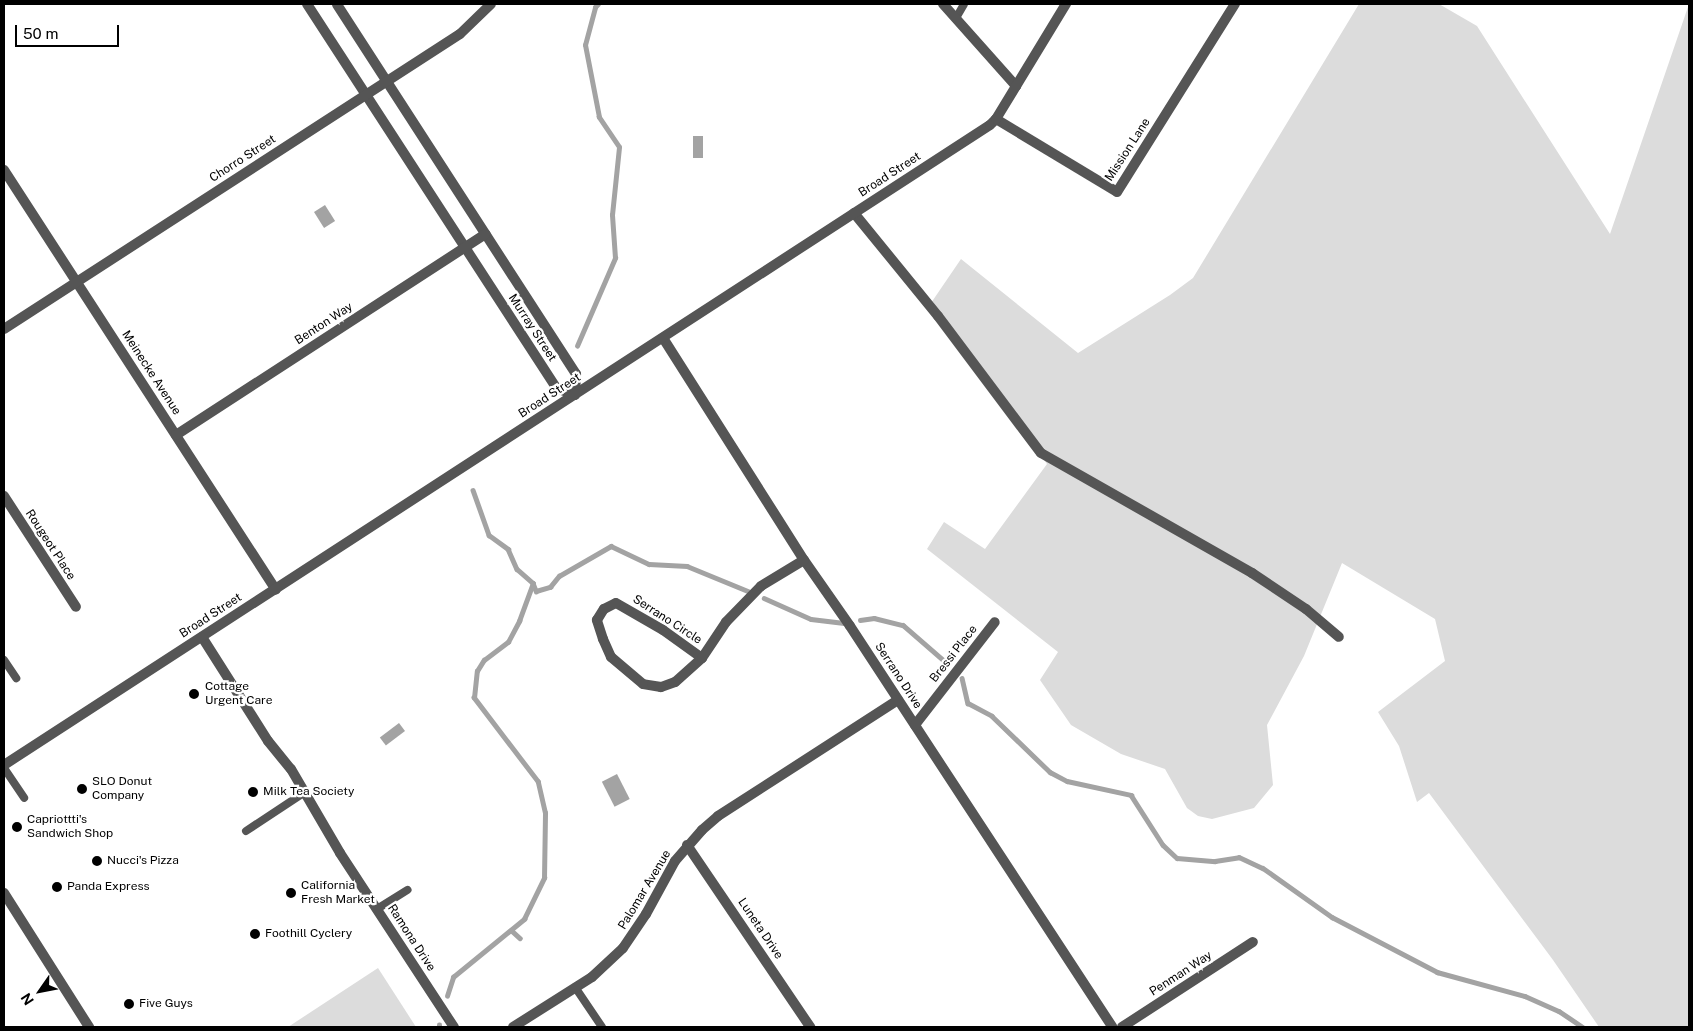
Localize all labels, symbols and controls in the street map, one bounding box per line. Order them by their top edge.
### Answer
scale bar [18,15,121,47]
text: 50 m [23,25,58,42]
street label: Mission Lane [1102,116,1154,184]
street label: Chorro Street [207,132,279,186]
street label: Broad Street [856,150,924,200]
street label: Murray Street [505,292,559,364]
street label: Benton Way [292,300,356,348]
street label: Meinecke Avenue [118,328,184,418]
street label: Broad Street [516,371,584,421]
street label: Rougeot Place [22,507,78,583]
street label: Broad Street [177,591,245,641]
street label: Serrano Circle [630,592,704,648]
street label: Bressi Place [927,623,981,685]
street label: Serrano Drive [871,640,925,712]
place label: Cottage Urgent Care [205,680,272,708]
marker: Cottage Urgent Care [187,687,201,701]
place label: SLO Donut Company [92,775,152,803]
marker: SLO Donut Company [76,783,88,795]
place label: Milk Tea Society [263,785,354,799]
marker: Milk Tea Society [247,786,259,798]
place label: Capriottti's Sandwich Shop [27,813,113,841]
marker: Capriottti's Sandwich Shop [11,821,23,833]
street label: Palomar Avenue [616,848,674,932]
place label: Nucci's Pizza [107,854,179,868]
marker: Nucci's Pizza [91,855,103,867]
place label: California Fresh Market [301,879,375,907]
place label: Panda Express [67,880,150,894]
marker: Panda Express [51,881,63,893]
marker: California Fresh Market [285,887,297,899]
street label: Luneta Drive [734,896,786,962]
street label: Ramona Drive [384,902,438,974]
place label: Foothill Cyclery [265,927,352,941]
marker: Foothill Cyclery [249,928,261,940]
street label: Penman Way [1147,948,1215,1000]
north arrow [15,966,65,1016]
text: N [18,990,37,1008]
place label: Five Guys [139,997,193,1011]
marker: Five Guys [123,998,135,1010]

